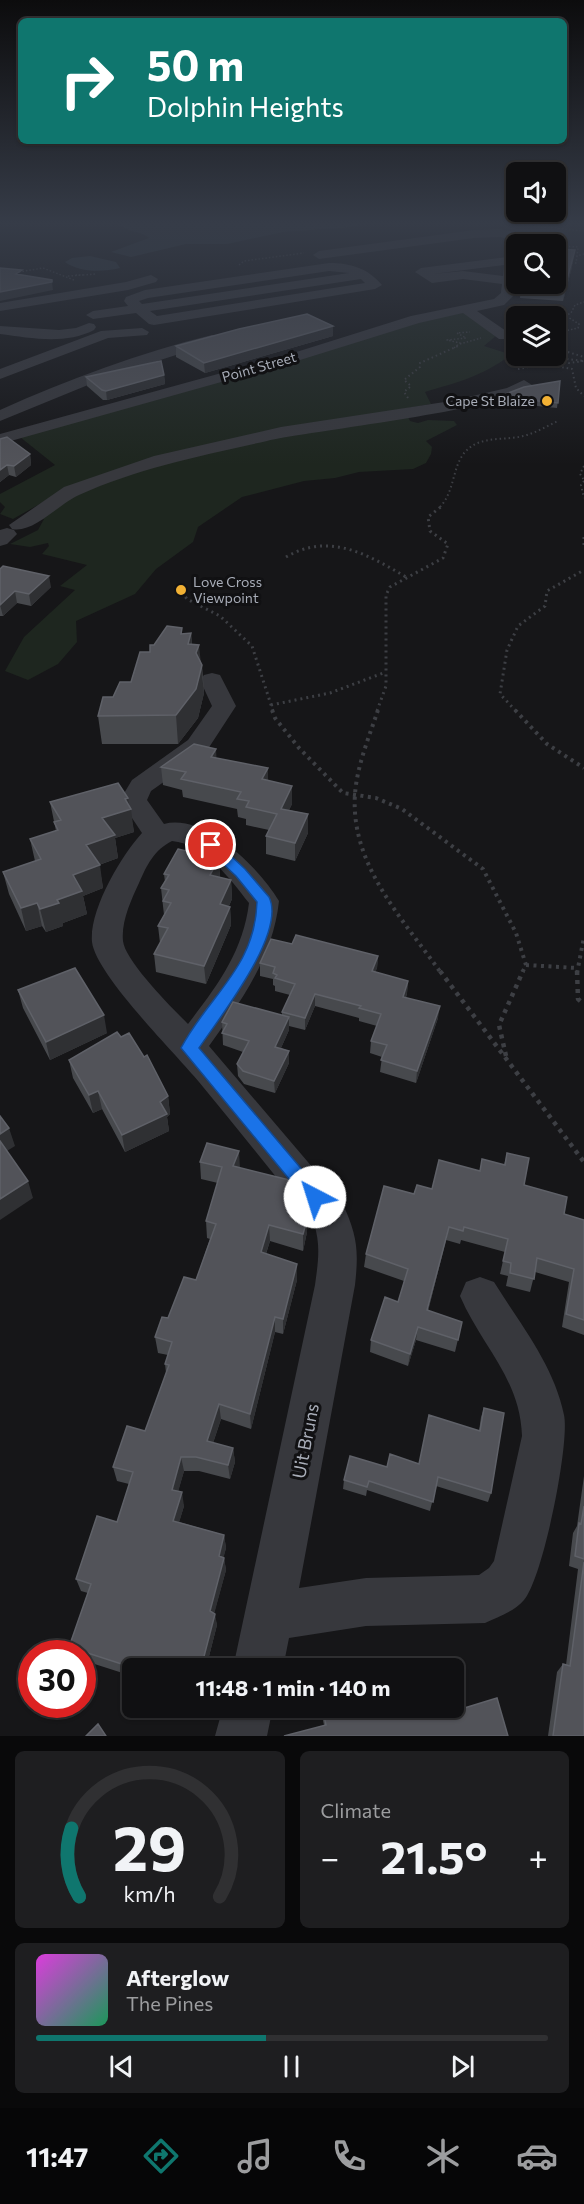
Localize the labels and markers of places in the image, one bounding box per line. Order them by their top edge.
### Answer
place label: Cape St Blaize [445,392,535,409]
marker: Cape St Blaize [540,394,554,408]
place label: Love Cross Viewpoint [193,573,262,606]
marker: Love Cross Viewpoint [174,583,188,597]
pin [185,819,236,870]

